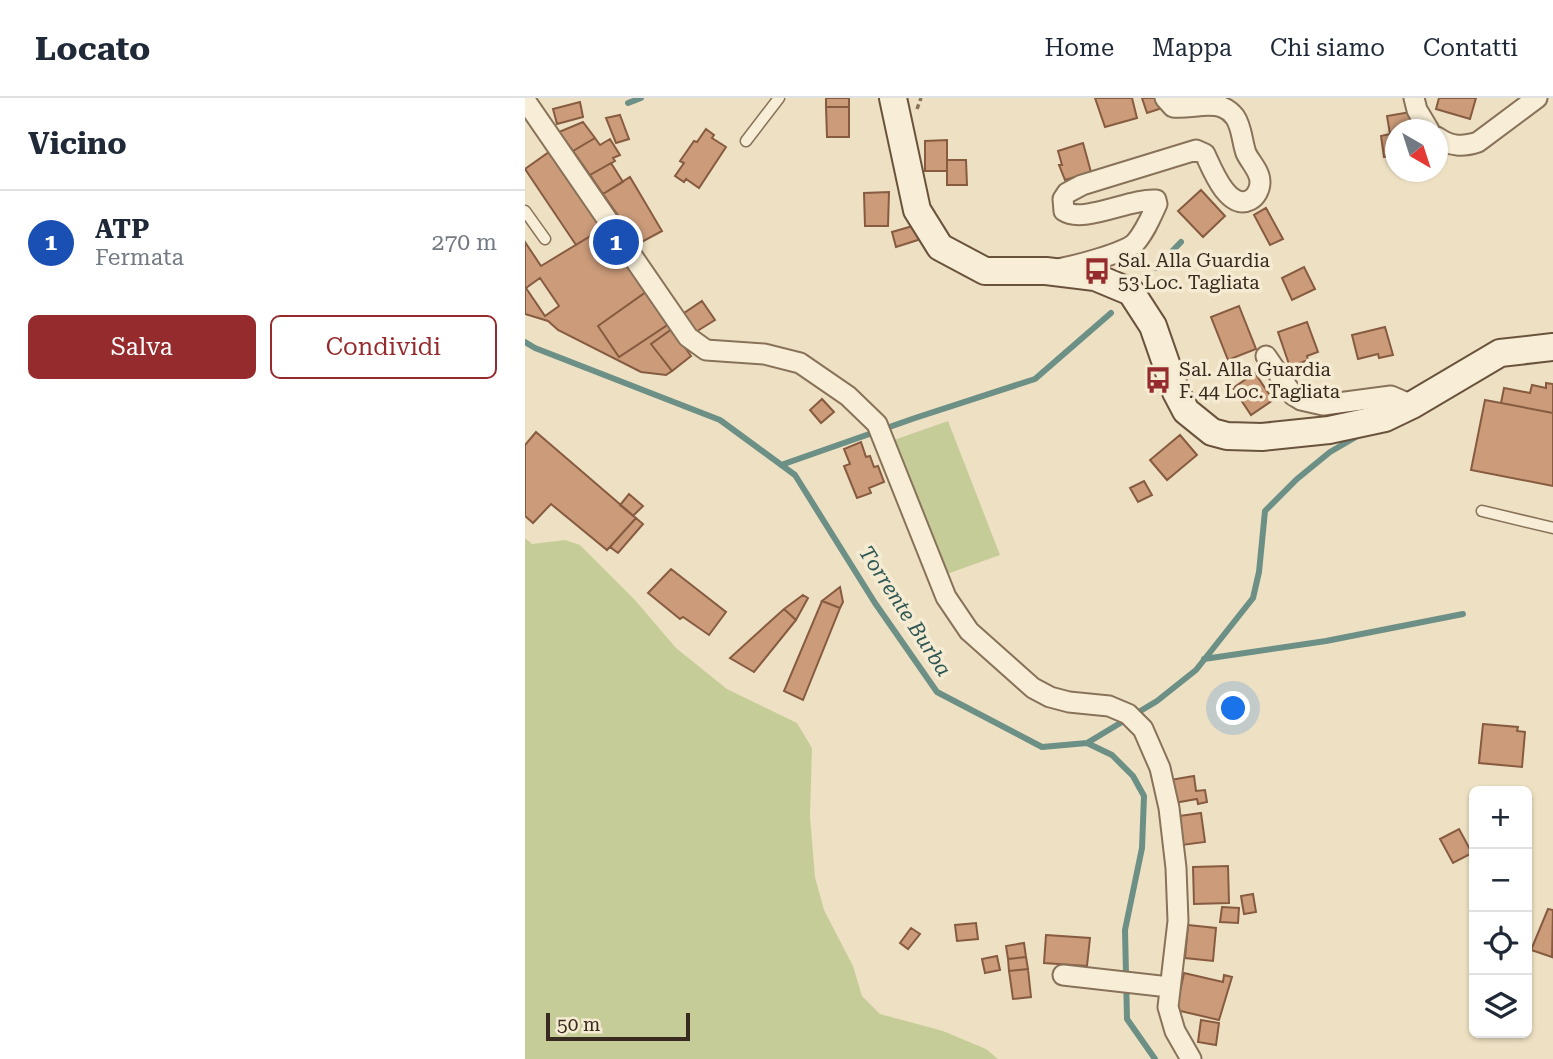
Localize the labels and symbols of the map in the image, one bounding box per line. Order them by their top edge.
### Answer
north arrow [1385,119,1448,182]
pin: 1 [593,216,639,268]
place label: Sal. Alla Guardia 53 Loc. Tagliata [1118,249,1270,294]
bus stop icon: Sal. Alla Guardia 53 Loc. Tagliata [1082,256,1112,286]
place label: Sal. Alla Guardia F. 44 Loc. Tagliata [1179,358,1341,403]
bus stop icon: Sal. Alla Guardia F. 44 Loc. Tagliata [1143,365,1173,395]
water label: Torrente Burba [854,541,956,681]
your location [1216,691,1250,725]
scale bar [546,1010,689,1042]

